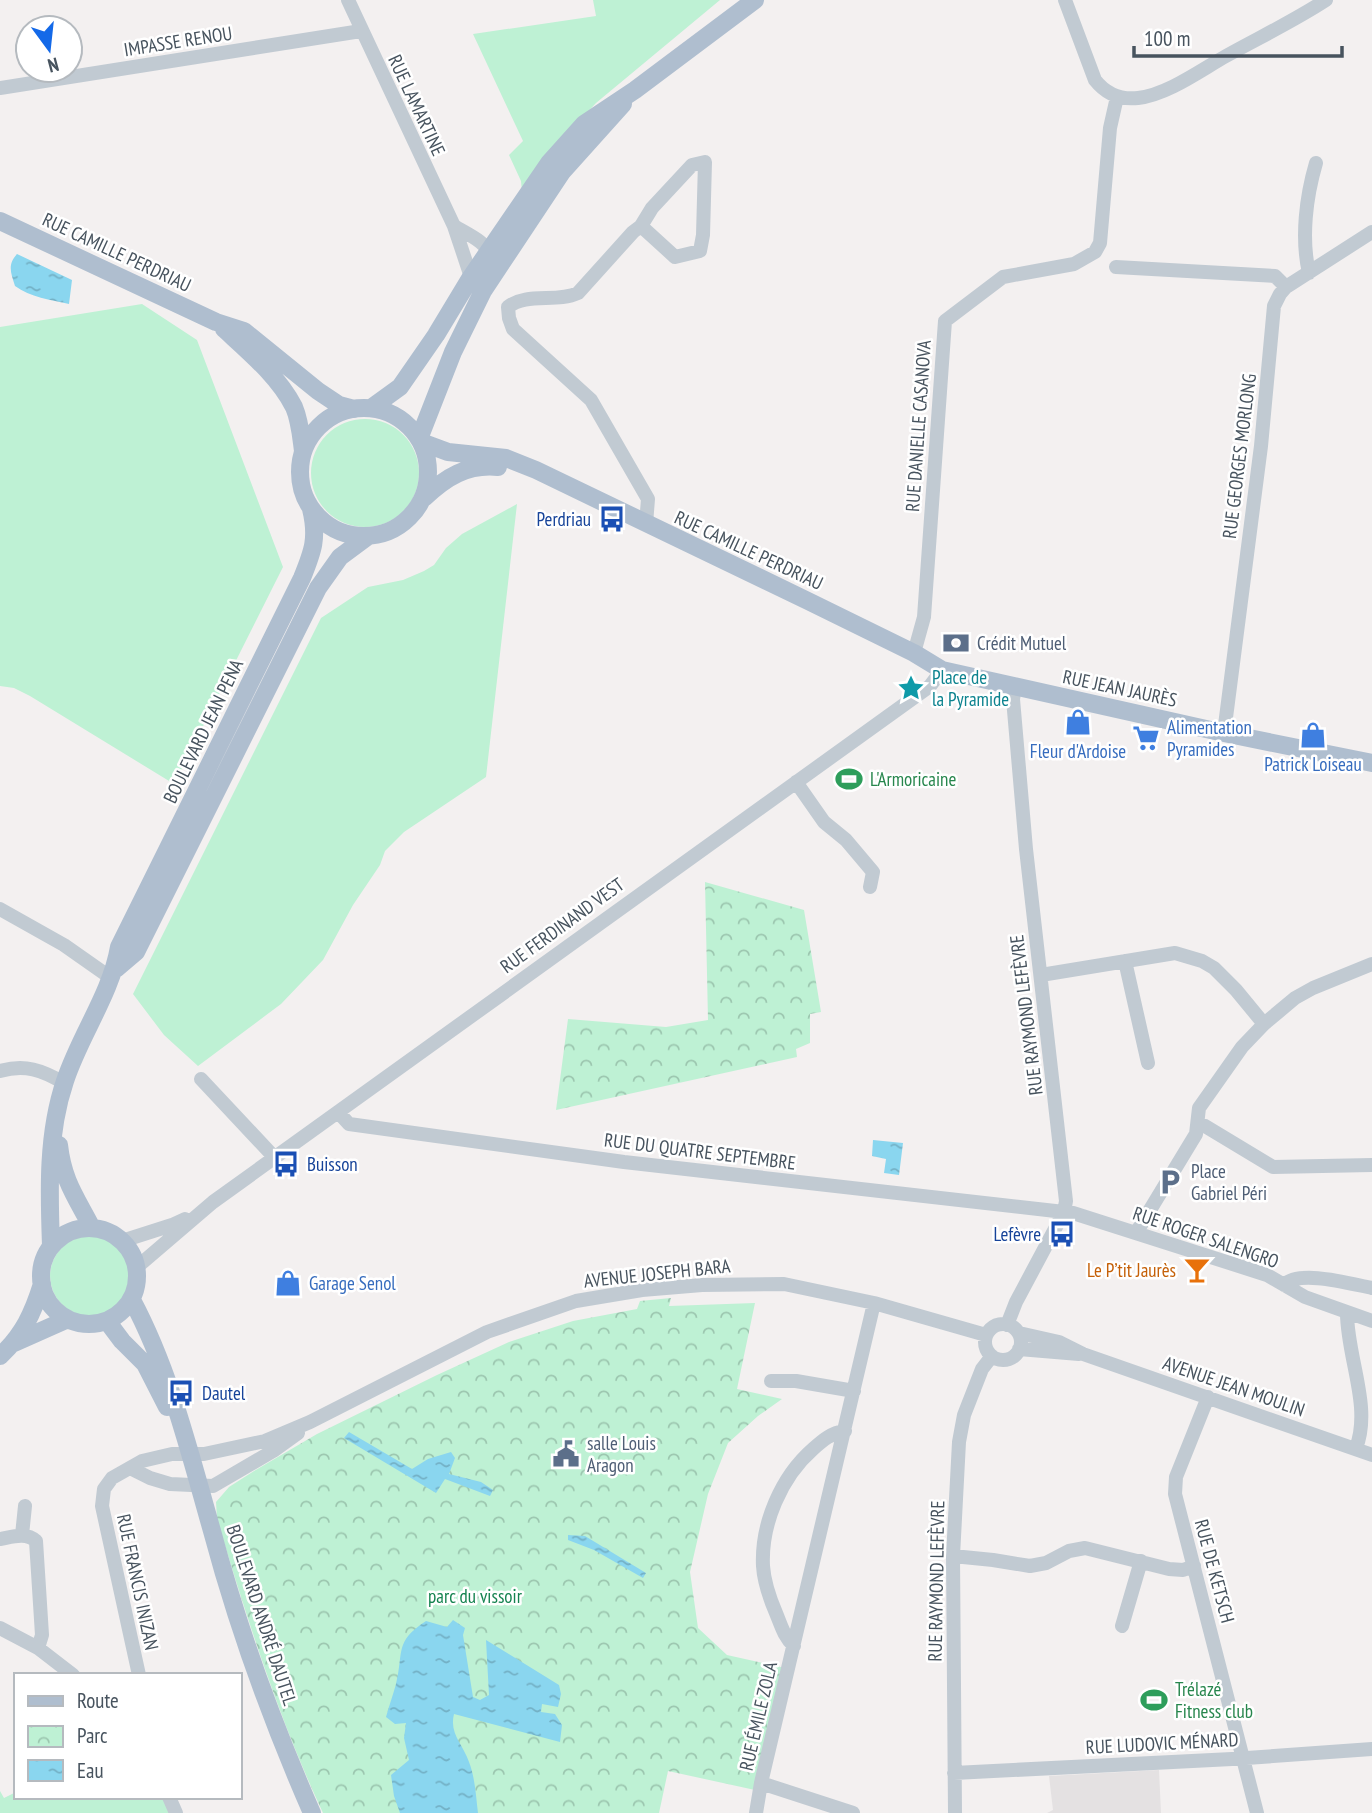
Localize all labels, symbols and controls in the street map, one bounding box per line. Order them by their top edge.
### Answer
north arrow [14,14,84,84]
scale bar [1134,14,1342,58]
street label: IMPASSE RENOU [122,21,234,61]
text: 100 m [1144,25,1190,52]
street label: RUE LAMARTINE [383,51,451,159]
text: N [45,53,61,78]
street label: RUE CAMILLE PERDRIAU [39,207,195,297]
street label: RUE DANIELLE CASANOVA [900,339,936,513]
street label: RUE GEORGES MORLONG [1217,372,1261,540]
bus stop icon: Perdriau [597,504,627,534]
street label: RUE CAMILLE PERDRIAU [671,505,827,595]
place label: Perdriau [537,507,591,531]
bank icon: Crédit Mutuel [941,628,971,658]
place label: Crédit Mutuel [977,631,1067,655]
street label: BOULEVARD JEAN PENA [158,655,248,807]
street label: RUE JEAN JAURÈS [1061,664,1179,712]
place label: Place de la Pyramide [932,665,1009,711]
place icon: Place de la Pyramide [896,673,926,703]
shop icon: Fleur d'Ardoise [1063,707,1093,737]
place label: Alimentation Pyramides [1167,715,1252,761]
shop icon: Patrick Loiseau [1298,720,1328,750]
supermarket icon: Alimentation Pyramides [1131,723,1161,753]
place label: Fleur d'Ardoise [1030,739,1126,763]
place label: Patrick Loiseau [1264,752,1362,776]
sports icon: L'Armoricaine [834,764,864,794]
place label: L'Armoricaine [870,767,956,791]
street label: RUE FERDINAND VEST [495,872,629,978]
street label: RUE RAYMOND LEFÈVRE [1004,933,1048,1097]
street label: RUE DU QUATRE SEPTEMBRE [603,1127,797,1175]
bus stop icon: Buisson [271,1149,301,1179]
place label: Buisson [307,1152,358,1176]
place label: Place Gabriel Péri [1191,1159,1267,1205]
parking icon: Place Gabriel Péri [1155,1167,1185,1197]
street label: RUE ROGER SALENGRO [1130,1201,1282,1273]
bus stop icon: Lefèvre [1047,1219,1077,1249]
place label: Lefèvre [993,1222,1041,1246]
street label: AVENUE JOSEPH BARA [583,1253,731,1293]
bar icon: Le P’tit Jaurès [1182,1255,1212,1285]
place label: Le P’tit Jaurès [1087,1258,1176,1282]
shop icon: Garage Senol [273,1268,303,1298]
place label: Garage Senol [309,1271,396,1295]
street label: AVENUE JEAN MOULIN [1160,1350,1308,1422]
bus stop icon: Dautel [166,1378,196,1408]
place label: Dautel [202,1381,246,1405]
place label: salle Louis Aragon [587,1431,656,1477]
public building icon: salle Louis Aragon [551,1439,581,1469]
street label: RUE RAYMOND LEFÈVRE [923,1500,949,1662]
street label: RUE FRANCIS INIZAN [112,1512,164,1652]
street label: RUE DE KETSCH [1190,1517,1240,1625]
street label: BOULEVARD ANDRÉ DAUTEL [221,1522,303,1708]
park label: parc du vissoir [428,1584,523,1608]
street label: RUE ÉMILE ZOLA [734,1659,782,1773]
legend [14,1673,242,1799]
place label: Trélazé Fitness club [1175,1677,1253,1723]
sports icon: Trélazé Fitness club [1139,1685,1169,1715]
text: Route [77,1687,119,1714]
text: Parc [77,1722,108,1749]
street label: RUE LUDOVIC MÉNARD [1085,1727,1239,1759]
text: Eau [77,1757,104,1784]

